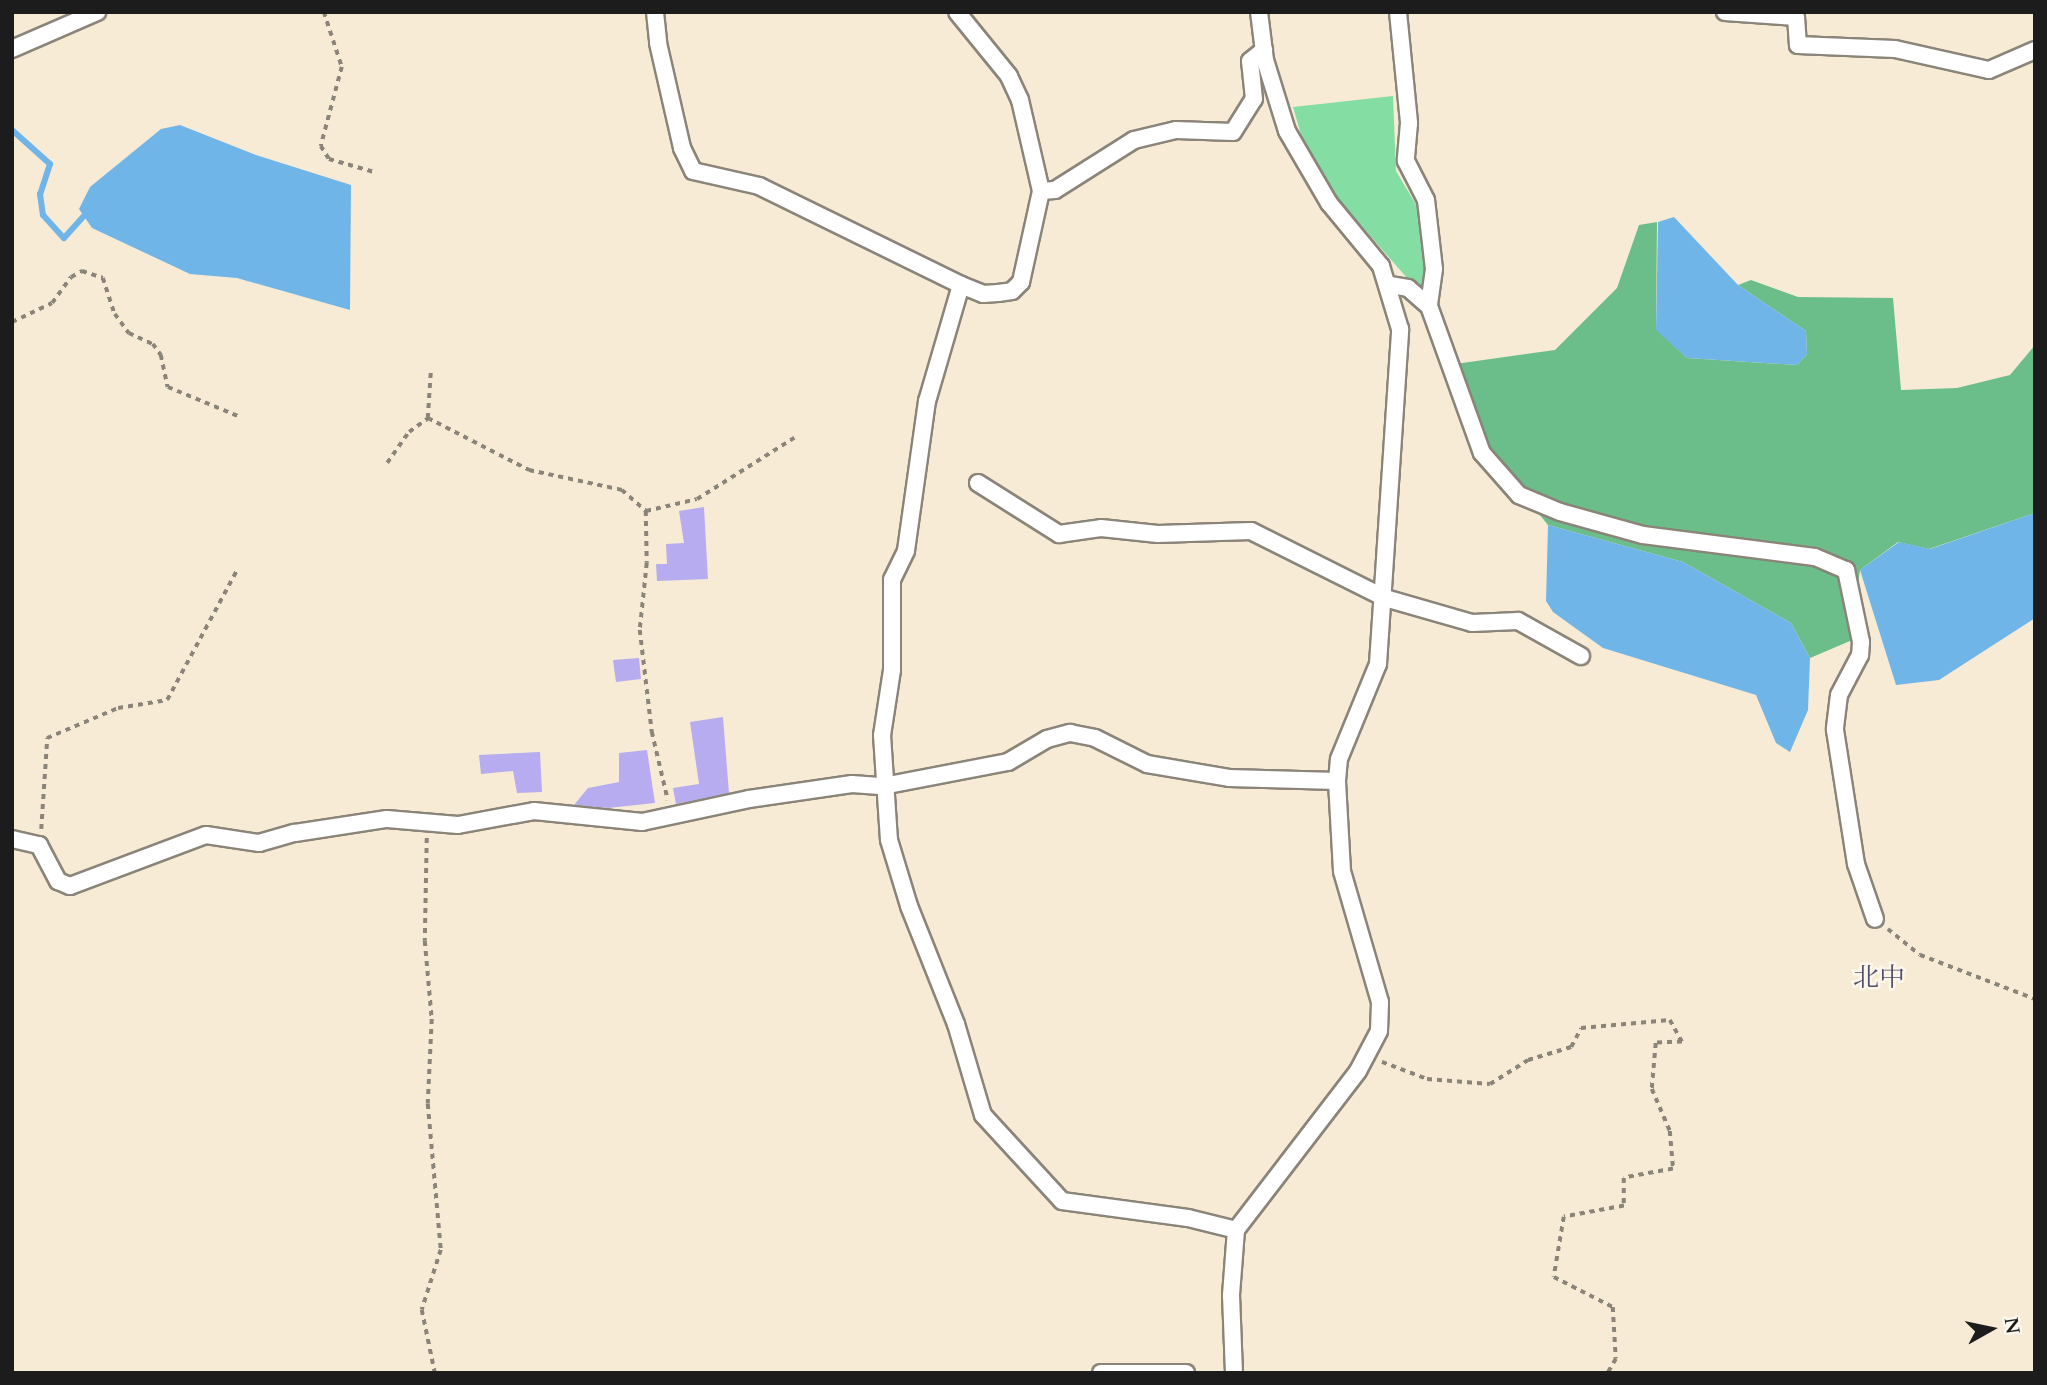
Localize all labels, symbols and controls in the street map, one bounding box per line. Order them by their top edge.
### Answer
district label: 北中 [1853,962,1905,994]
north arrow [1956,1294,2026,1364]
text: N [1998,1316,2026,1336]

